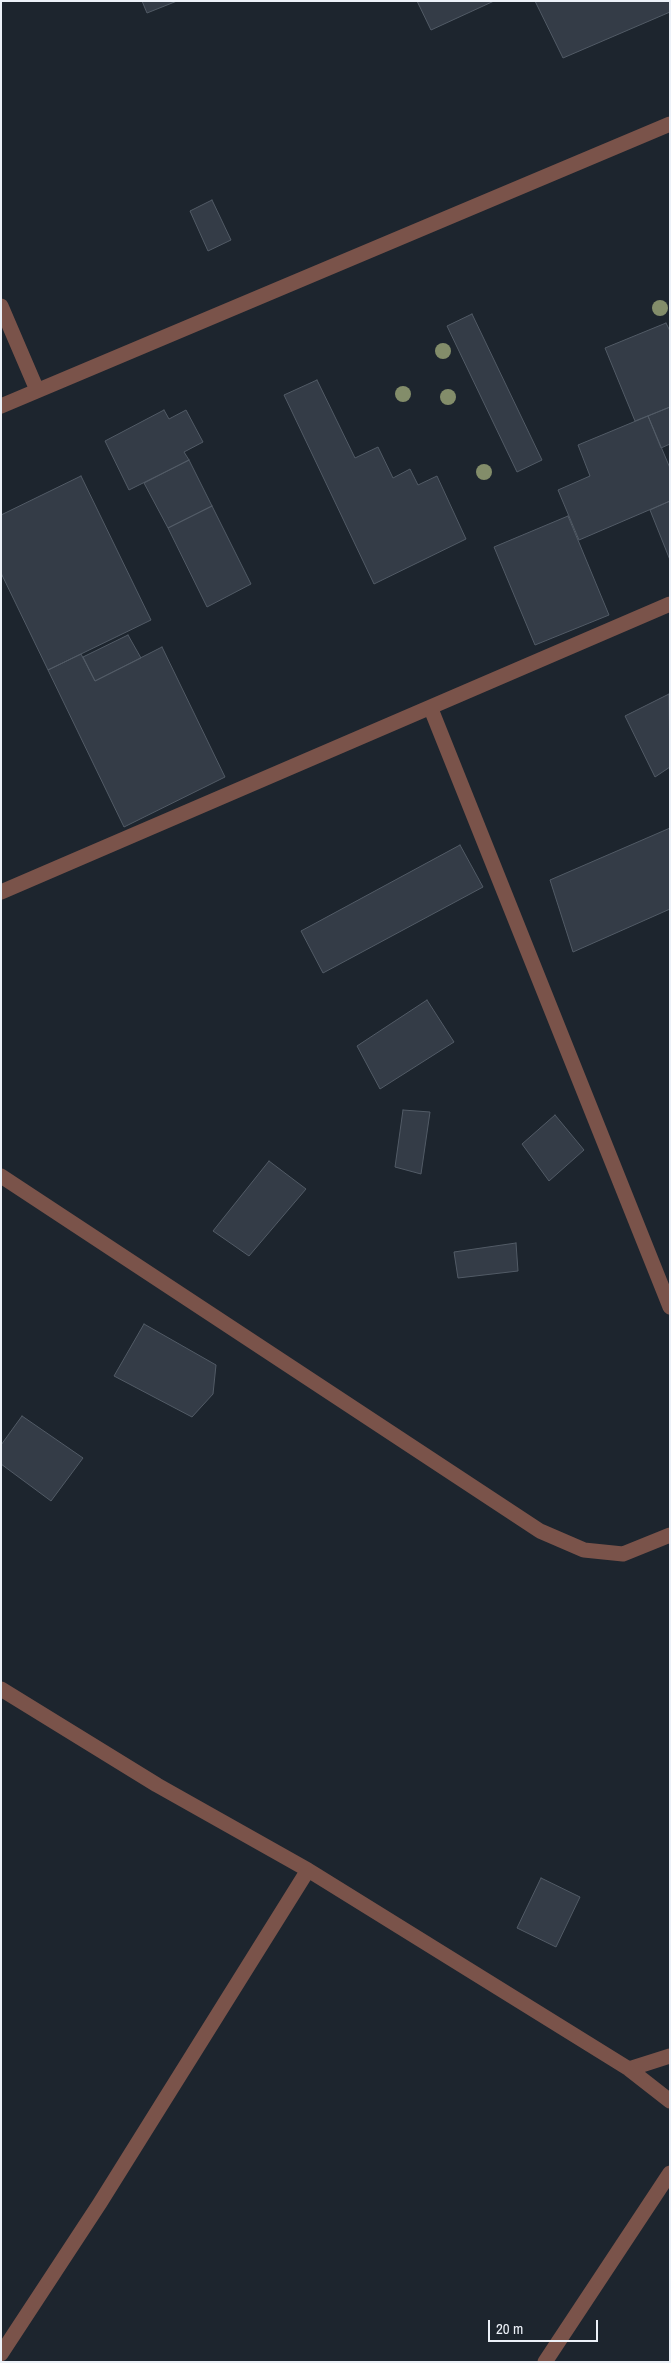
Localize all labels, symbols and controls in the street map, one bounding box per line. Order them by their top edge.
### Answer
scale bar [491,2310,601,2342]
text: 20 m [496,2318,523,2339]

